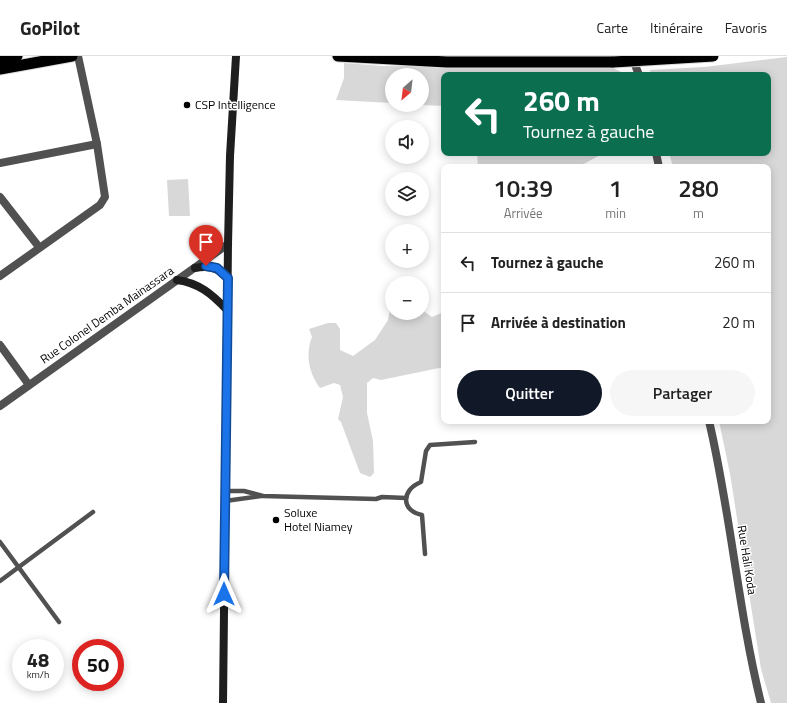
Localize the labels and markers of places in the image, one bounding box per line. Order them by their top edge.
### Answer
place label: CSP Intelligence [195,95,276,114]
marker: CSP Intelligence [182,100,192,110]
pin [189,225,223,266]
place label: Soluxe Hotel Niamey [284,503,353,536]
marker: Soluxe Hotel Niamey [271,515,281,525]

